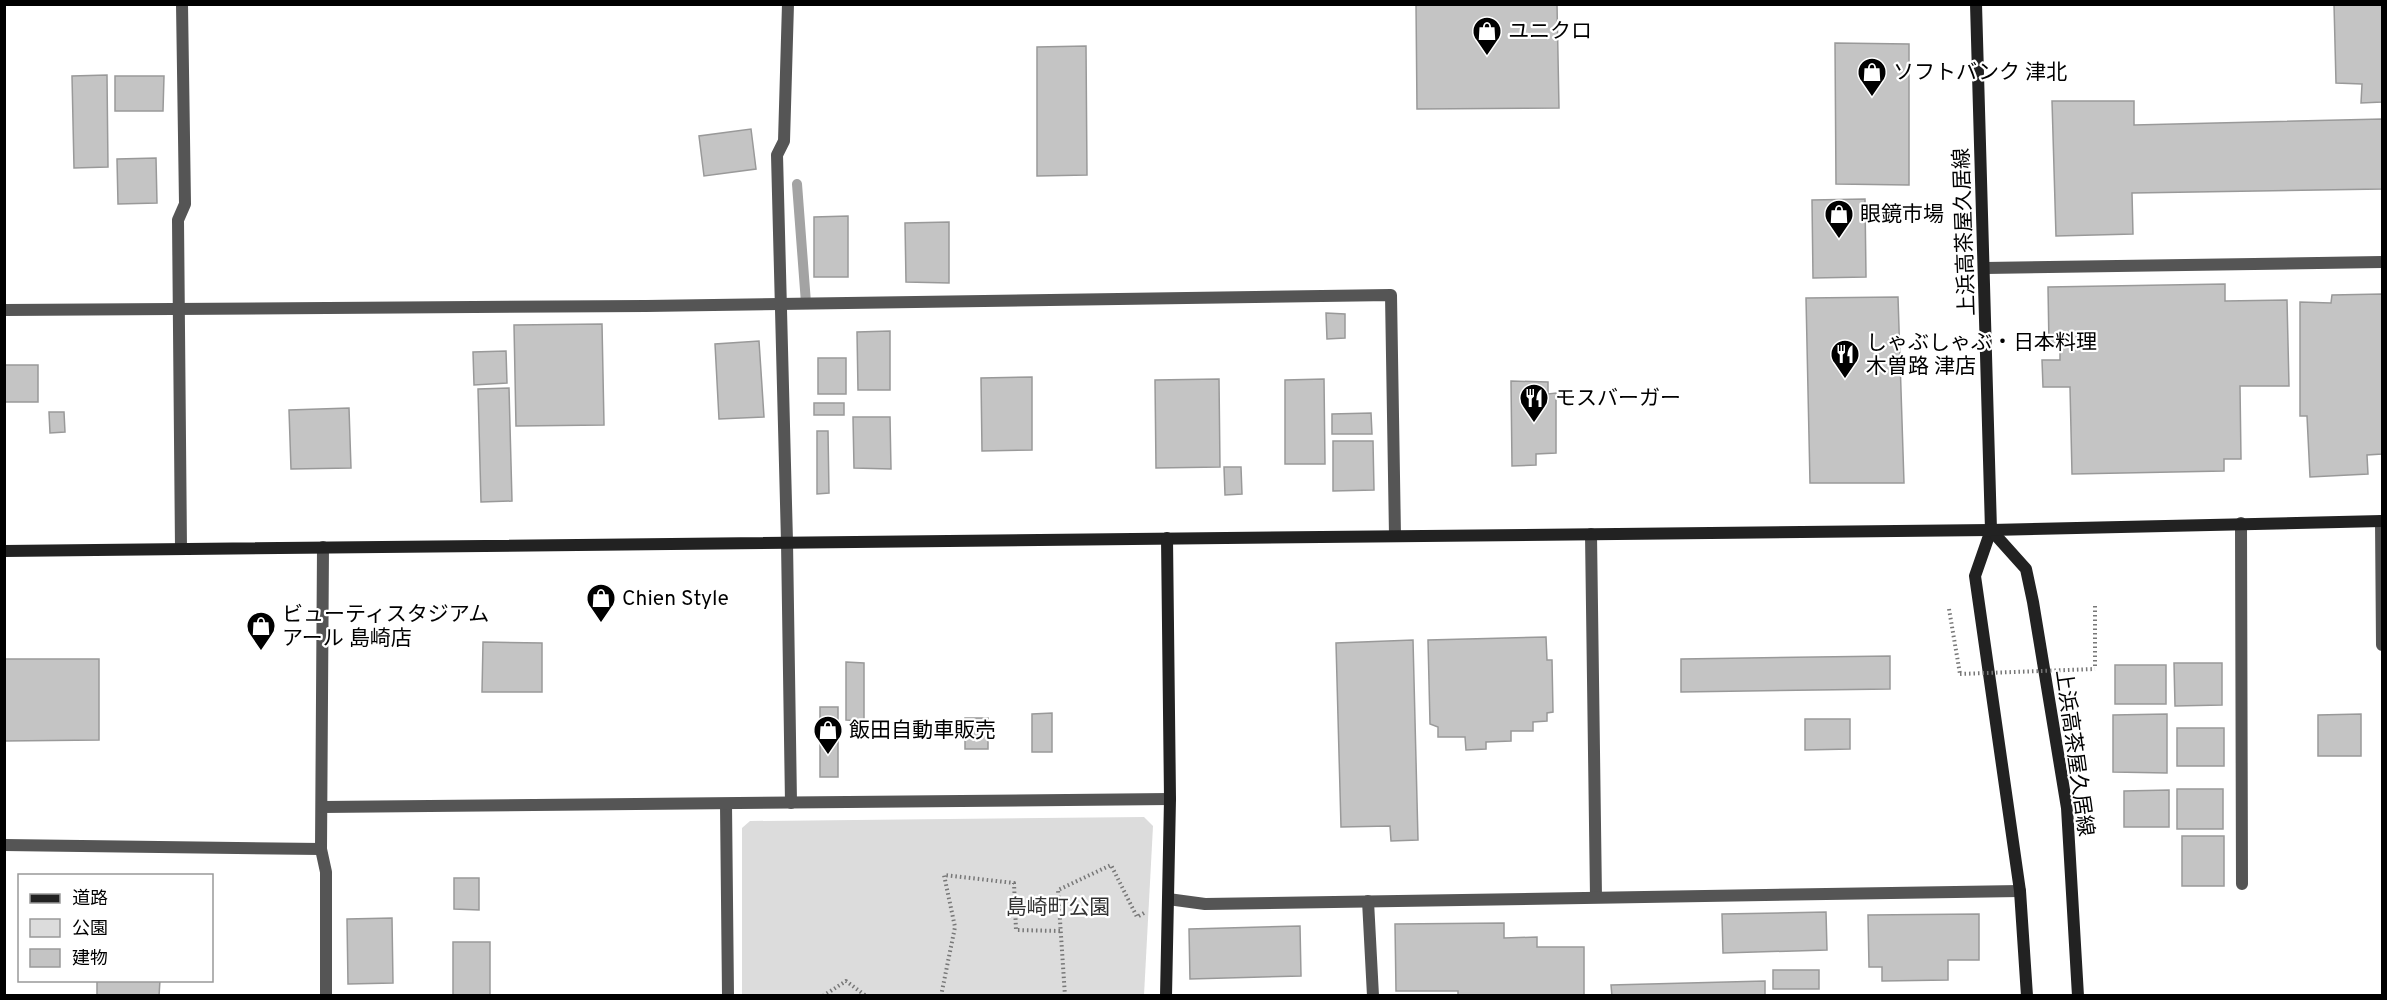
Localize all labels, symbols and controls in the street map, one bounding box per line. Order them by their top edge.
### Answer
shop icon: ユニクロ [1471,15,1503,57]
place label: ユニクロ [1508,19,1592,46]
shop icon: ソフトバンク 津北 [1856,56,1888,98]
place label: ソフトバンク 津北 [1893,60,2067,87]
street label: 上浜高茶屋久居線 [1949,148,1982,316]
shop icon: 眼鏡市場 [1823,198,1855,240]
place label: 眼鏡市場 [1860,202,1944,229]
place label: しゃぶしゃぶ・日本料理 木曽路 津店 [1866,330,2097,381]
restaurant icon: しゃぶしゃぶ・日本料理 木曽路 津店 [1829,338,1861,380]
restaurant icon: モスバーガー [1518,382,1550,424]
place label: モスバーガー [1555,386,1681,413]
shop icon: Chien Style [585,582,617,624]
place label: Chien Style [622,586,729,613]
place label: ビューティスタジアム アール 島崎店 [282,602,489,653]
shop icon: ビューティスタジアム アール 島崎店 [245,610,277,652]
street label: 上浜高茶屋久居線 [2048,668,2099,838]
shop icon: 飯田自動車販売 [812,714,844,756]
place label: 飯田自動車販売 [849,718,996,745]
legend [18,874,213,982]
text: 道路 [72,888,108,911]
park label: 島崎町公園 [1006,895,1111,922]
text: 公園 [72,918,108,941]
text: 建物 [72,948,108,971]

